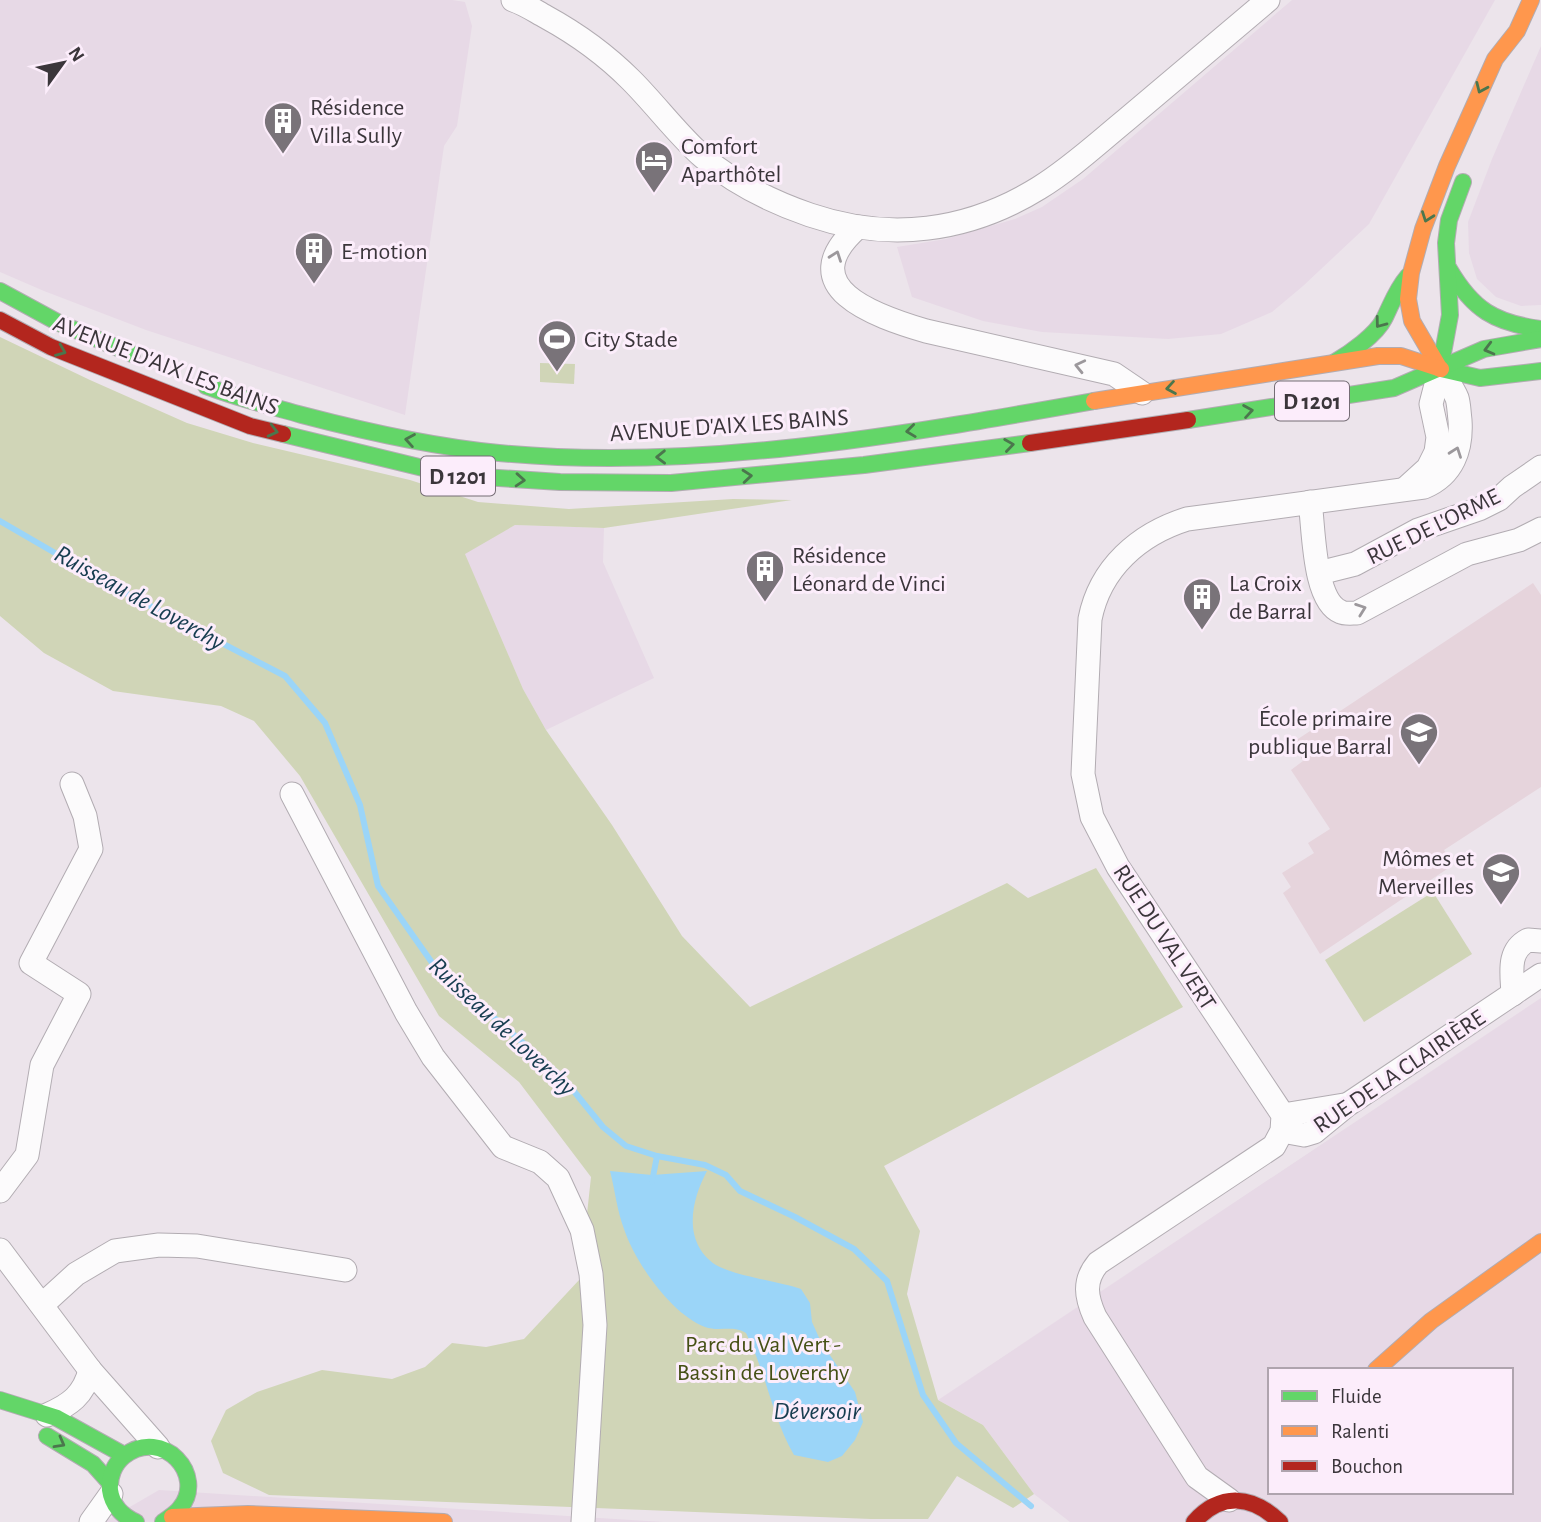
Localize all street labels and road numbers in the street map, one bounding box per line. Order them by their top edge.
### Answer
street label: AVENUE D'AIX LES BAINS [50,312,282,420]
road number: D 1201 [1275,382,1349,420]
street label: AVENUE D'AIX LES BAINS [609,406,849,446]
road number: D 1201 [421,456,495,496]
street label: RUE DE L'ORME [1363,484,1504,569]
street label: RUE DU VAL VERT [1108,861,1220,1015]
street label: RUE DE LA CLAIRIÈRE [1308,1004,1490,1138]

